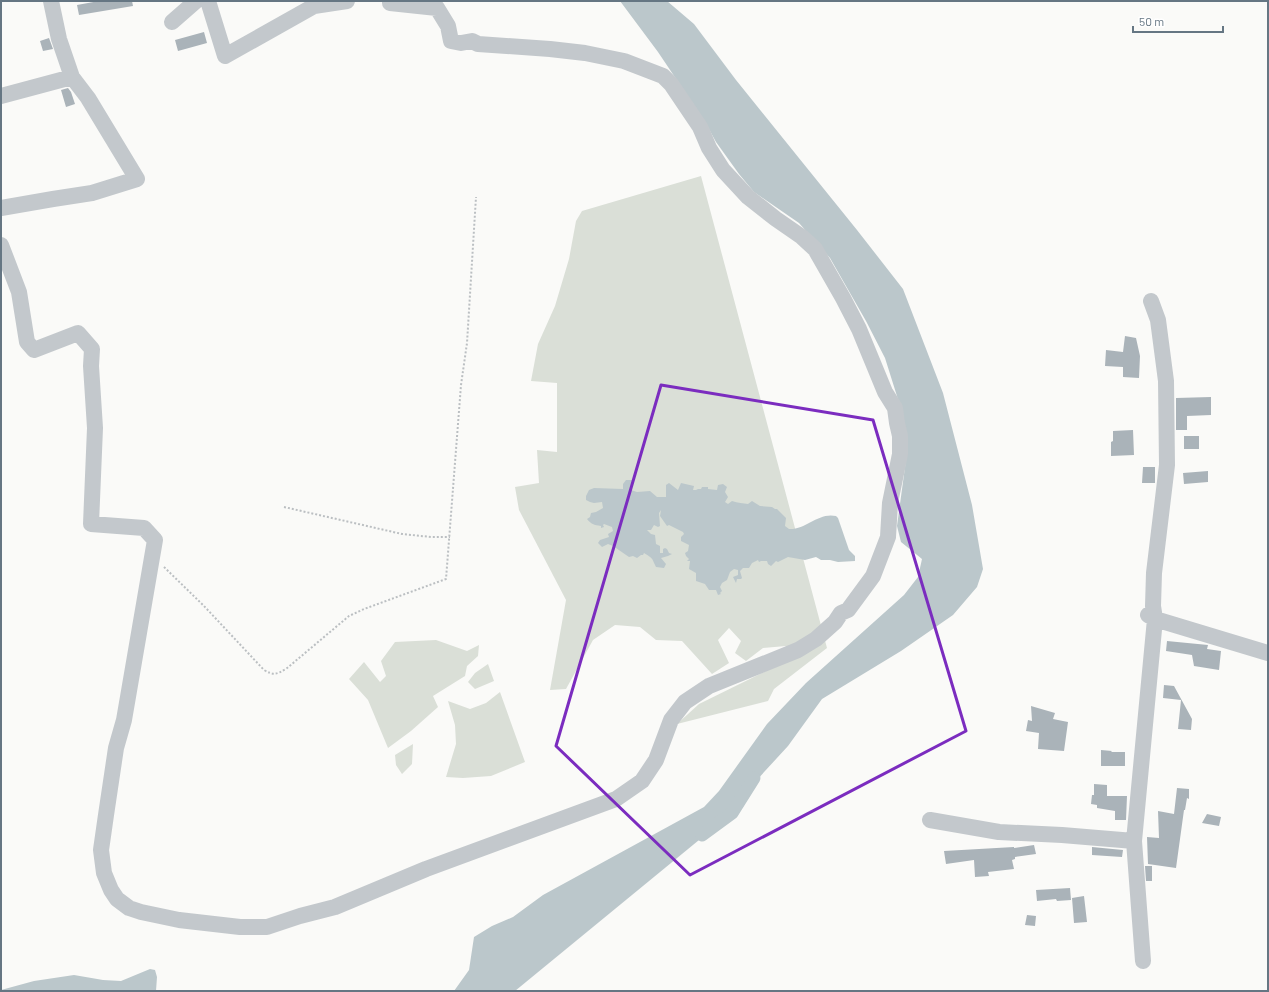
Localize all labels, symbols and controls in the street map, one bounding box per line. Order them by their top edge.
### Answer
scale bar [1133,8,1223,34]
text: 50 m [1139,14,1164,28]

